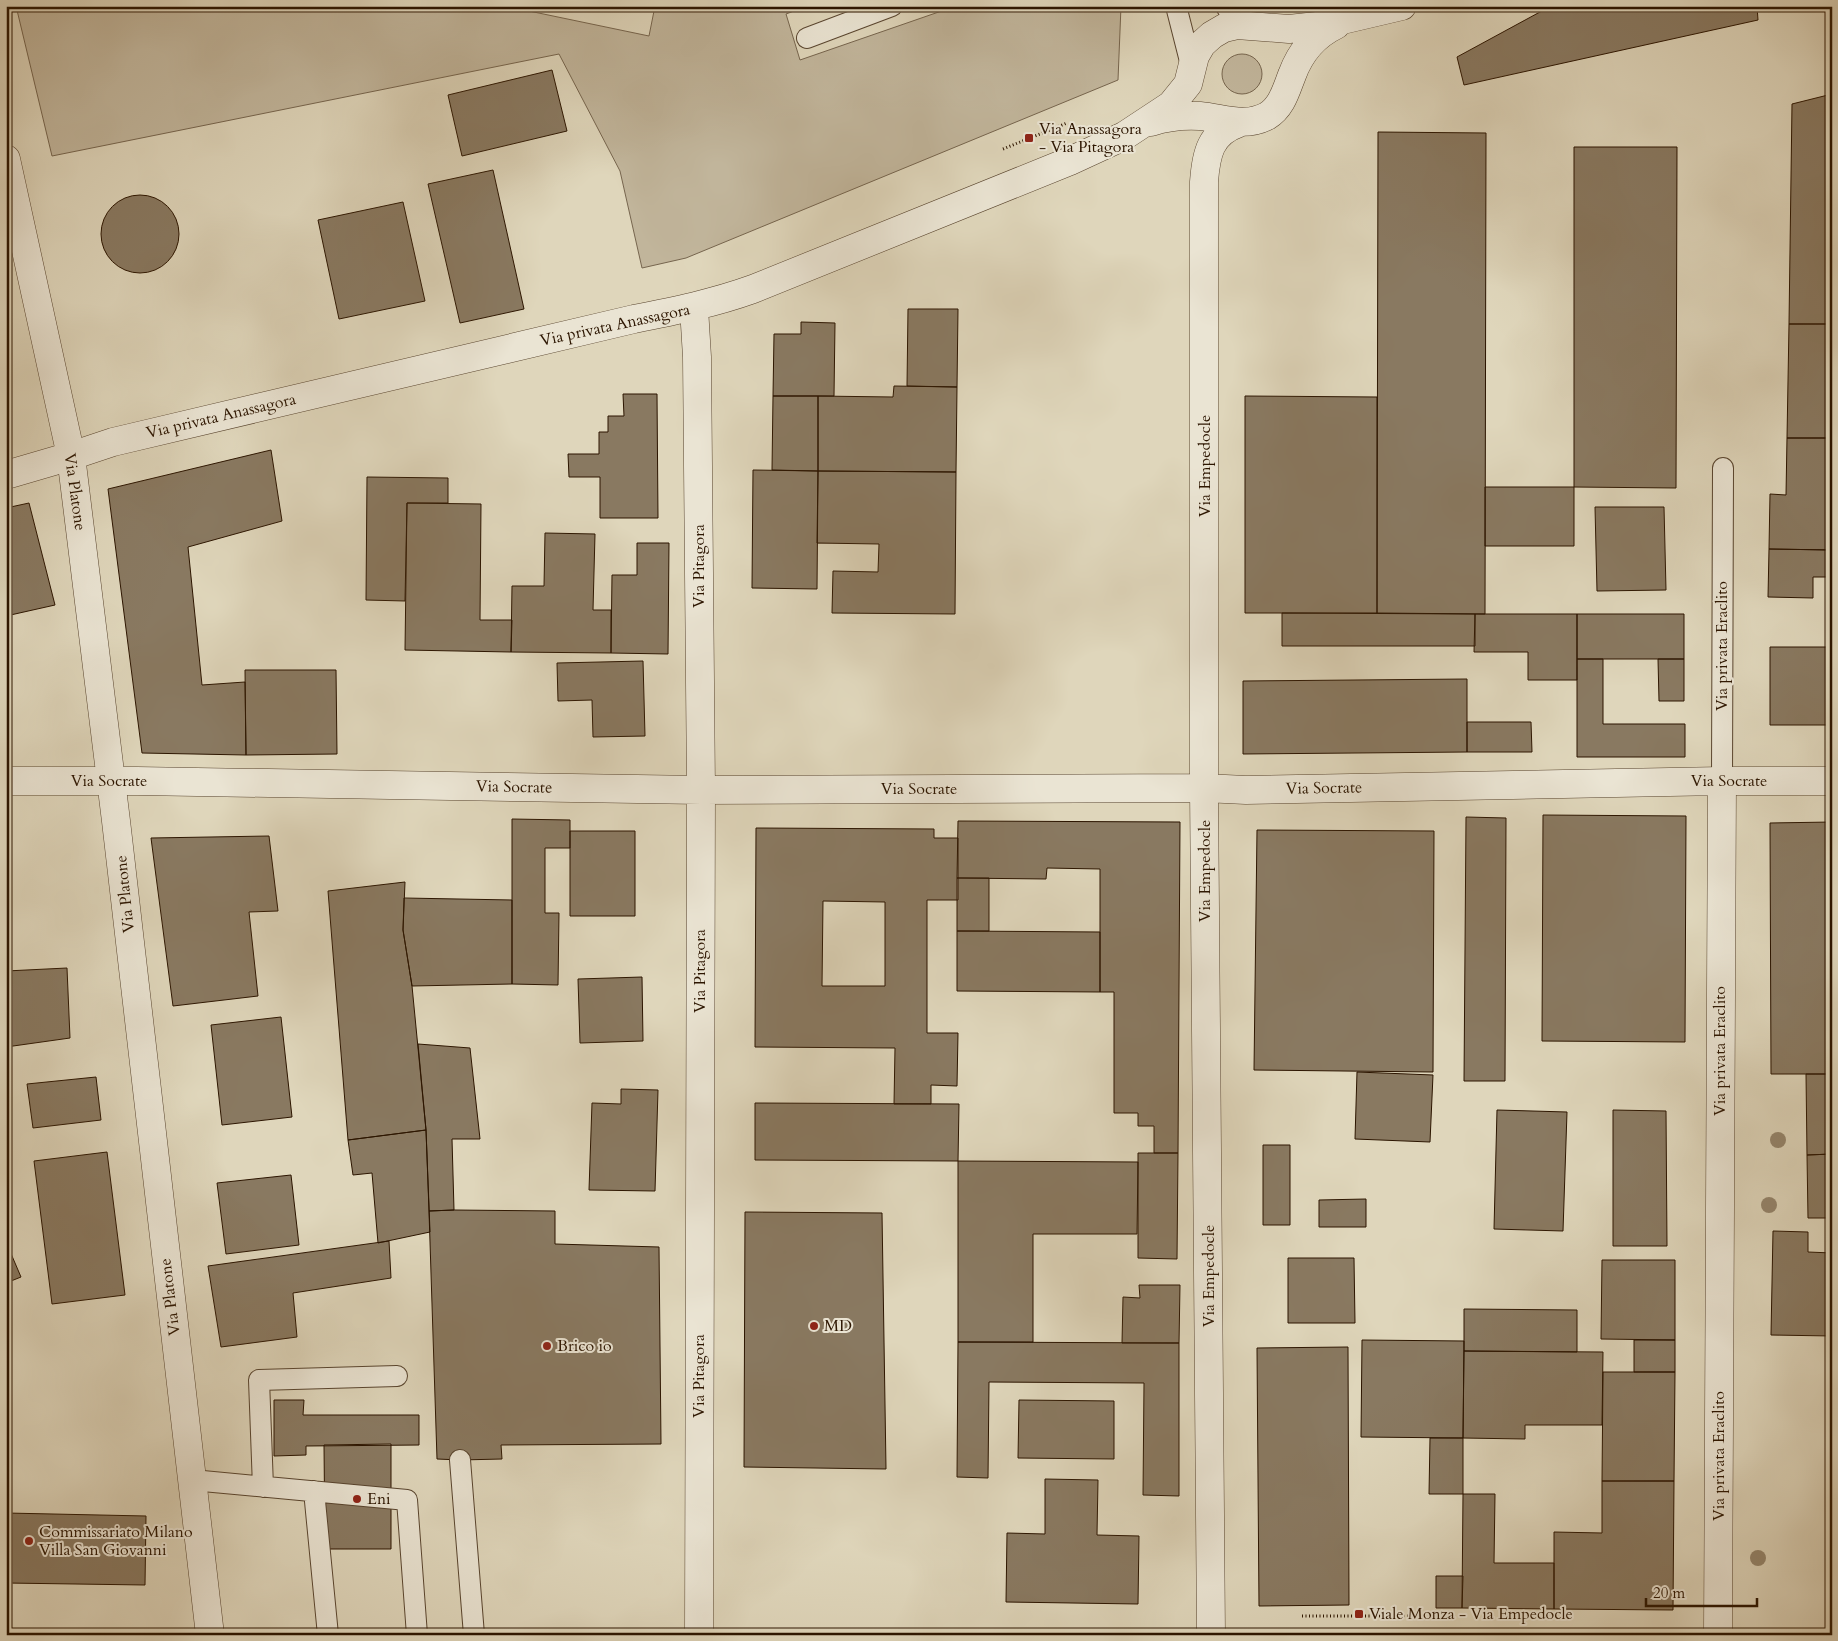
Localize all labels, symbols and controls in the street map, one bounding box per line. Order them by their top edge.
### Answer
place label: Via Anassagora - Via Pitagora [1039,118,1142,158]
marker: Via Anassagora - Via Pitagora [1023,132,1035,144]
street label: Via privata Anassagora [538,298,692,352]
street label: Via privata Anassagora [144,388,298,444]
street label: Via Empedocle [1194,415,1216,517]
street label: Via Platone [59,452,91,532]
street label: Via Pitagora [688,524,710,608]
street label: Via privata Eraclito [1711,581,1733,711]
street label: Via Socrate [71,770,147,792]
street label: Via Socrate [1691,770,1767,792]
street label: Via Socrate [476,775,552,799]
street label: Via Socrate [1286,776,1362,800]
street label: Via Socrate [881,778,957,800]
street label: Via Empedocle [1194,820,1216,922]
street label: Via Platone [110,854,140,934]
street label: Via Pitagora [689,929,711,1013]
street label: Via privata Eraclito [1709,986,1731,1116]
street label: Via Empedocle [1198,1225,1220,1327]
street label: Via Platone [154,1257,186,1337]
place label: MD [824,1315,852,1337]
marker: MD [808,1320,820,1332]
street label: Via Pitagora [688,1334,710,1418]
place label: Brico io [557,1335,612,1357]
marker: Brico io [541,1340,553,1352]
street label: Via privata Eraclito [1708,1391,1730,1521]
place label: Eni [367,1488,391,1510]
marker: Eni [351,1493,363,1505]
place label: Commissariato Milano Villa San Giovanni [39,1521,193,1561]
marker: Commissariato Milano Villa San Giovanni [23,1535,35,1547]
scale bar [1646,1576,1757,1608]
text: 20 m [1653,1583,1685,1603]
place label: Viale Monza - Via Empedocle [1369,1603,1573,1625]
marker: Viale Monza - Via Empedocle [1353,1608,1365,1620]

